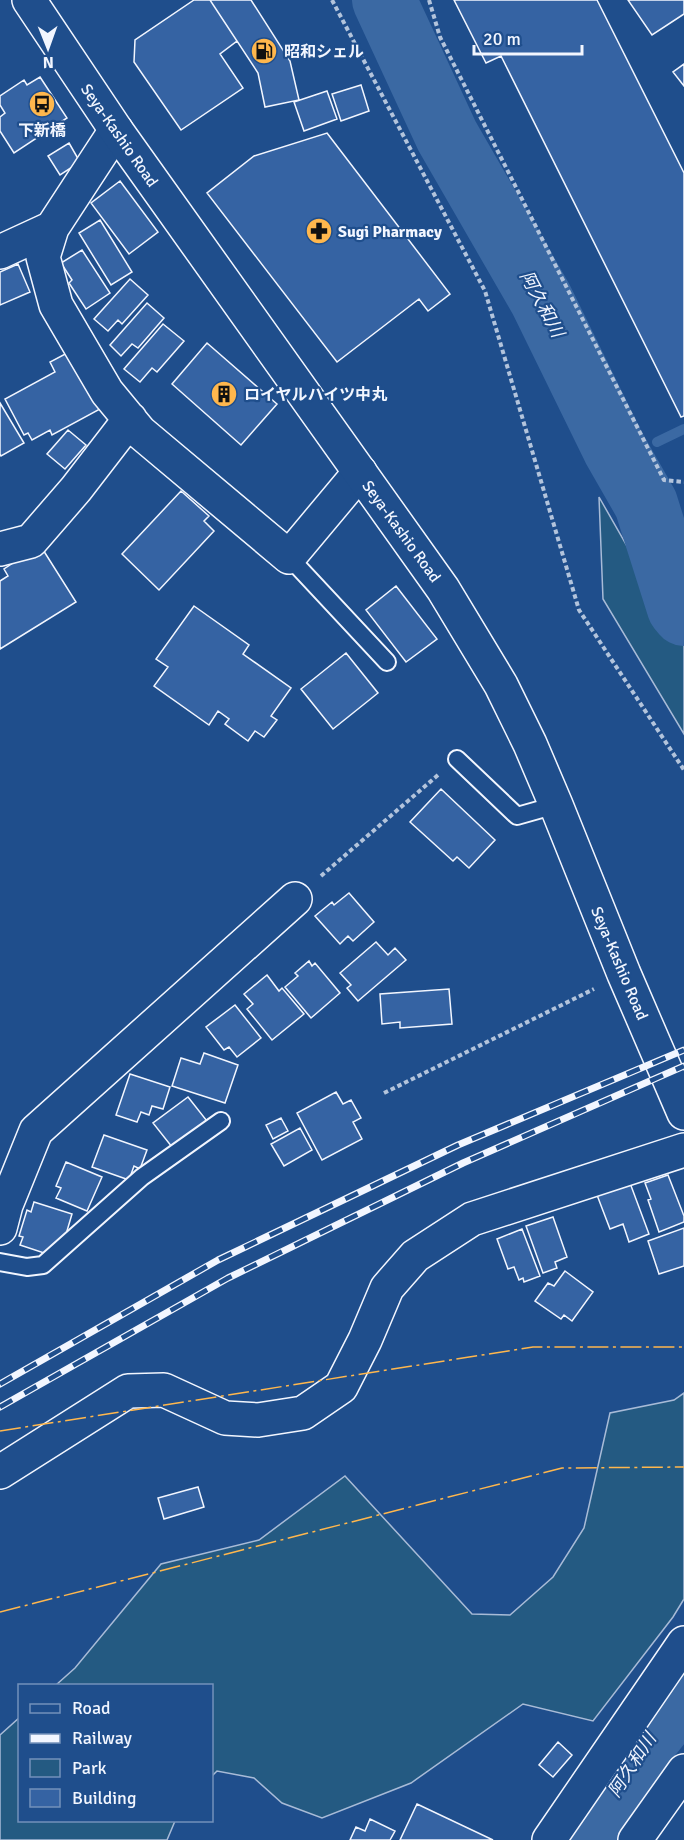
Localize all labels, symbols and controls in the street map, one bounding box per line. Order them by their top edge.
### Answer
north arrow [18,18,78,78]
scale bar [474,18,582,56]
text: 20 m [483,28,521,50]
fuel station icon: 昭和シェル [249,36,279,66]
place label: 昭和シェル [284,42,364,62]
text: N [43,52,54,72]
street label: Seya-Kashio Road [76,80,162,191]
bus stop icon: 下新橋 [27,89,57,119]
place label: 下新橋 [18,121,66,141]
pharmacy icon: Sugi Pharmacy [304,216,334,246]
place label: Sugi Pharmacy [338,222,442,242]
water label: 阿久和川 [515,267,570,343]
building icon: ロイヤルハイツ中丸 [209,379,239,409]
place label: ロイヤルハイツ中丸 [244,385,387,405]
street label: Seya-Kashio Road [357,477,445,587]
street label: Seya-Kashio Road [586,904,652,1023]
legend [18,1684,213,1822]
text: Road [72,1697,111,1719]
text: Railway [72,1727,133,1749]
water label: 阿久和川 [603,1727,662,1801]
text: Park [72,1757,107,1779]
text: Building [72,1787,136,1809]

